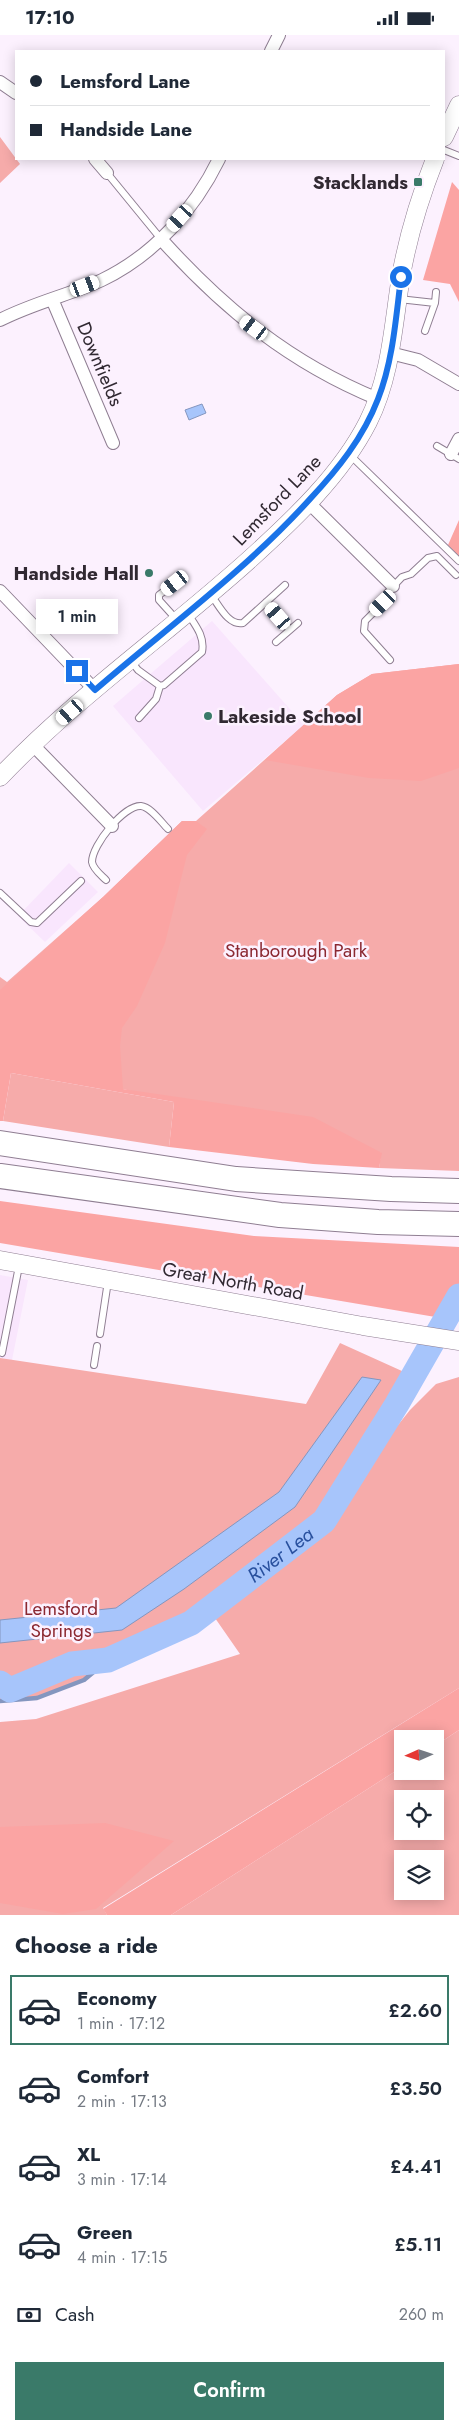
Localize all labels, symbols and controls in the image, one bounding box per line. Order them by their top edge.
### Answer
text: 17:10 [25,4,75,31]
text: Lemsford Lane [60,68,190,95]
text: Handside Lane [60,116,192,143]
place label: Stacklands [313,169,408,196]
marker: Stacklands [412,176,424,188]
car [164,202,195,234]
route start [390,266,412,288]
car [68,274,101,298]
car [237,313,270,343]
street label: Downfields [70,318,130,411]
street label: Lemsford Lane [227,448,328,552]
place label: Handside Hall [14,560,139,587]
marker: Handside Hall [143,567,155,579]
car [158,568,191,598]
car [366,587,399,619]
callout: 1 min [36,599,118,633]
car [262,600,293,632]
text: 1 min [58,605,96,628]
route end [66,660,88,682]
car [53,696,86,728]
place label: Lakeside School [218,703,362,730]
marker: Lakeside School [202,710,214,722]
park label: Stanborough Park [225,937,368,964]
street label: Great North Road [160,1255,306,1307]
water label: River Lea [241,1520,319,1589]
park label: Lemsford Springs [24,1595,98,1644]
north arrow [394,1730,444,1780]
map controls [394,1730,444,1900]
button: locate [394,1790,444,1840]
button: layers [394,1850,444,1900]
text: Choose a ride [15,1929,158,1961]
text: Economy [77,1985,157,2012]
icon: car [17,1988,62,2033]
text: £2.60 [388,1997,442,2024]
text: 1 min · 17:12 [77,2012,165,2035]
text: Comfort [77,2063,149,2090]
icon: car [17,2066,62,2111]
text: £3.50 [390,2075,442,2102]
text: 2 min · 17:13 [77,2090,167,2113]
text: XL [77,2141,100,2168]
icon: car [17,2144,62,2189]
text: £4.41 [390,2153,442,2180]
text: 3 min · 17:14 [77,2168,167,2191]
text: Green [77,2219,133,2246]
icon: car [17,2222,62,2267]
text: £5.11 [394,2231,442,2258]
text: 4 min · 17:15 [77,2246,167,2269]
icon: cash [15,2301,43,2329]
text: Cash [55,2301,95,2328]
text: 260 m [399,2303,444,2326]
button: Confirm [15,2362,444,2420]

